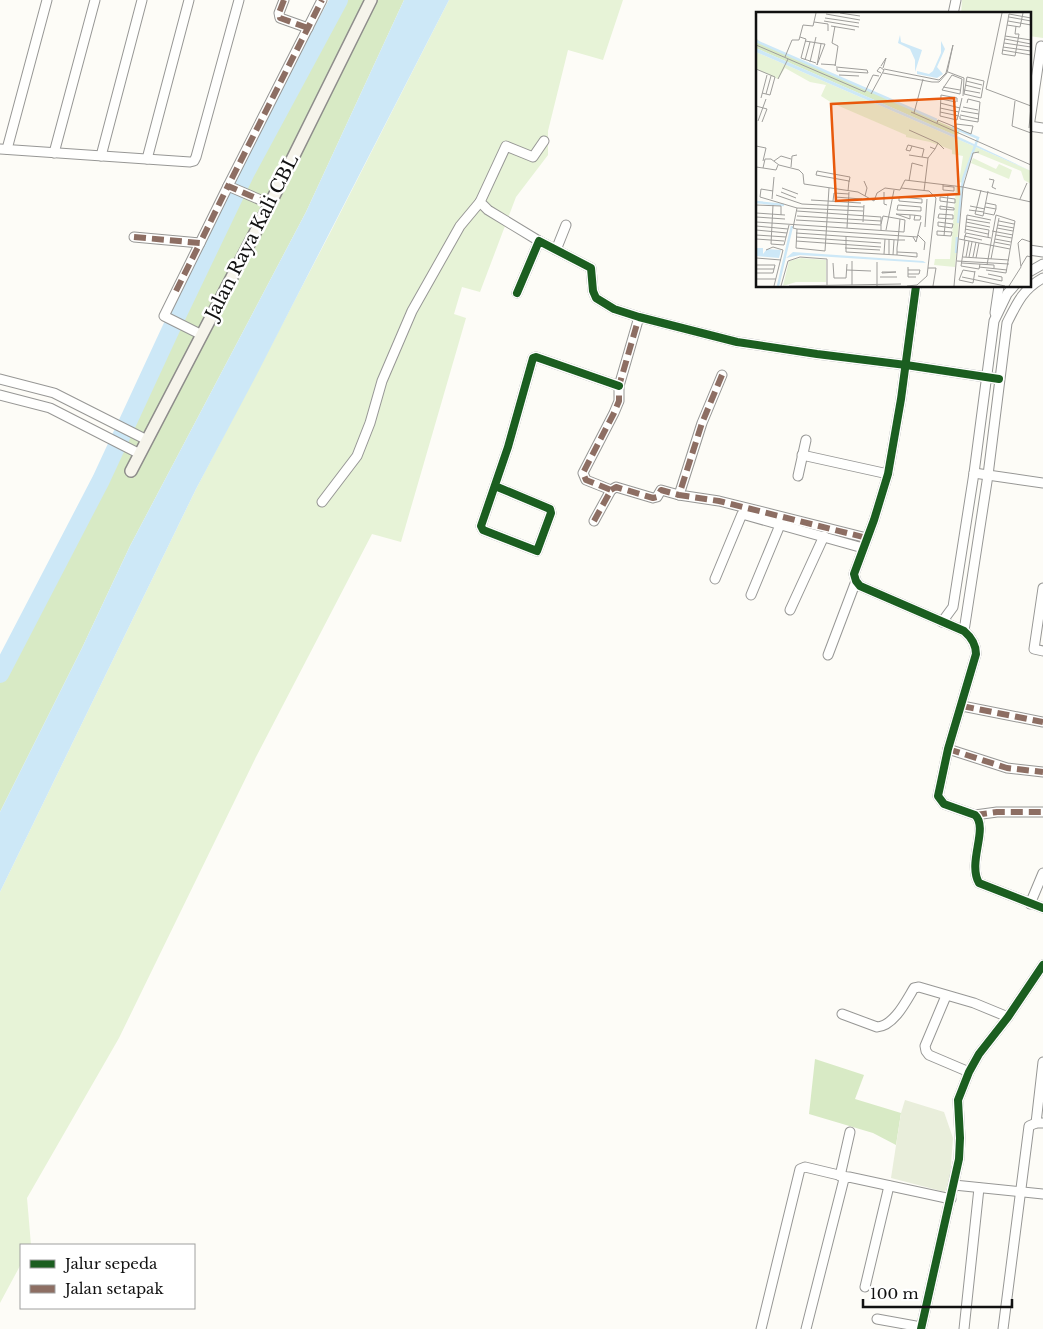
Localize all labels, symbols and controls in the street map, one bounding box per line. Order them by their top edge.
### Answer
inset map [756,12,1030,288]
street label: Jalan Raya Kali CBL [200,151,303,325]
legend [20,1244,195,1309]
text: Jalur sepeda [63,1254,158,1273]
scale bar [863,1276,1012,1308]
text: Jalan setapak [63,1279,164,1298]
text: 100 m [870,1284,919,1303]

